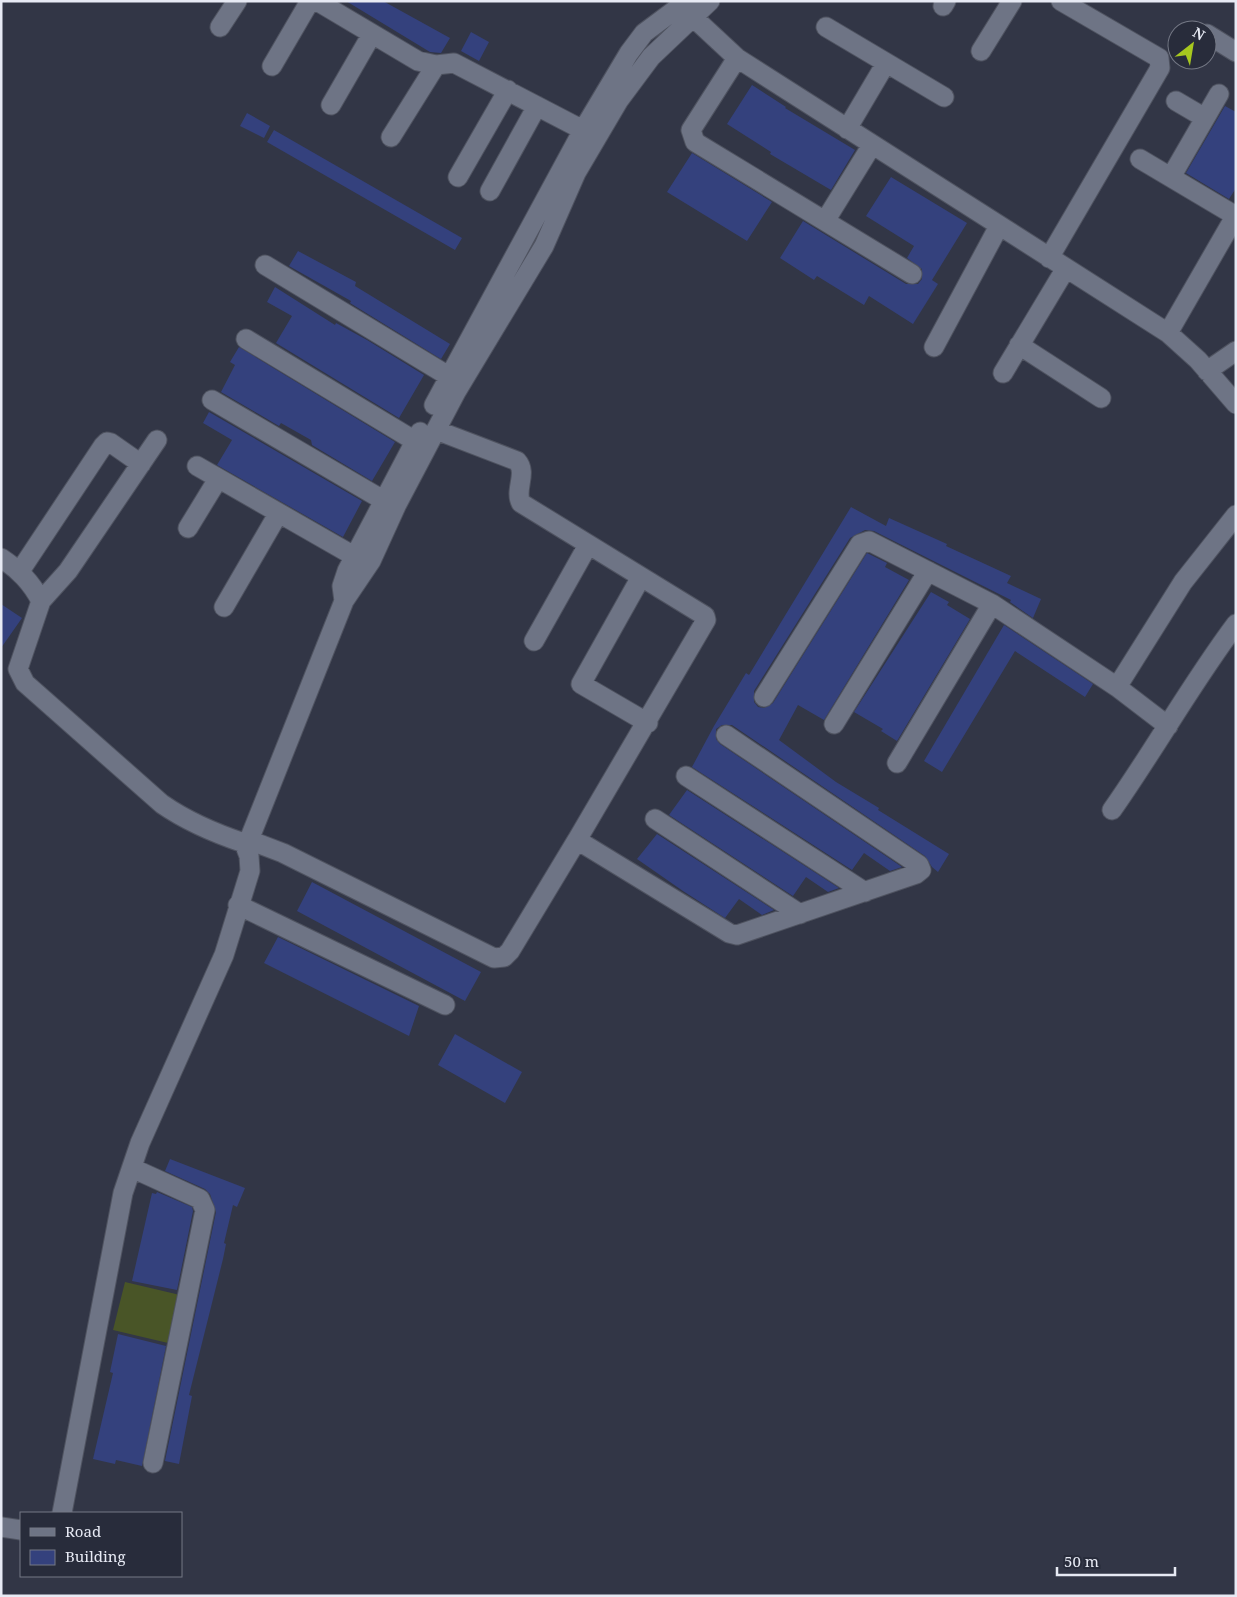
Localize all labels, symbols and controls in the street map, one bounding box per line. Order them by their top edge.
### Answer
north arrow [1167,20,1217,70]
text: N [1189,22,1209,44]
legend [20,1512,182,1577]
text: Road [65,1521,101,1541]
scale bar [1057,1544,1174,1576]
text: Building [65,1546,126,1566]
text: 50 m [1064,1551,1099,1571]

